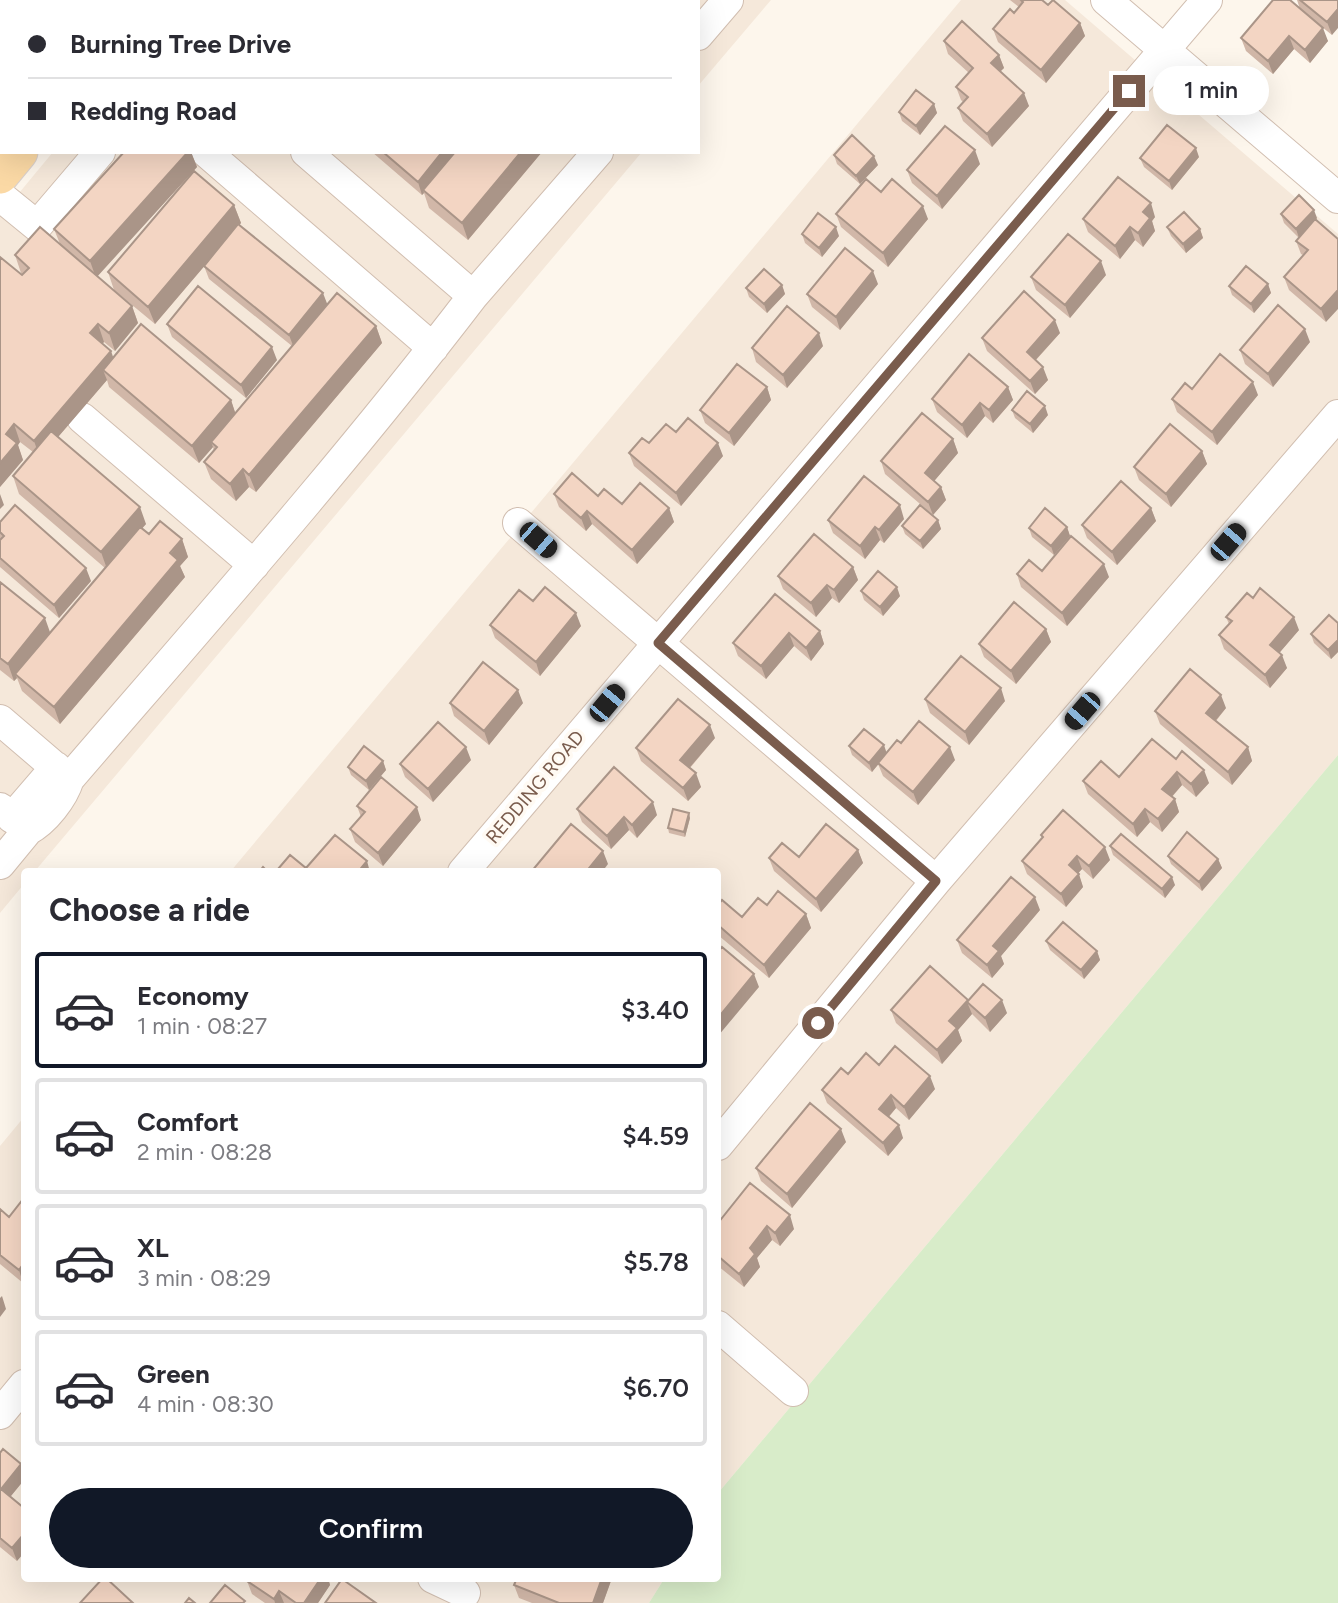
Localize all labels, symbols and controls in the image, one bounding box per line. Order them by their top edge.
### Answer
text: Burning Tree Drive [70,28,291,60]
callout: 1 min [1154,66,1269,116]
route end [1113,75,1145,107]
text: 1 min [1184,76,1238,104]
text: Redding Road [70,95,237,127]
car [516,518,561,562]
car [1207,519,1250,565]
car [586,680,629,726]
car [1061,688,1104,734]
street label: REDDING ROAD [481,726,589,848]
text: Choose a ride [49,891,250,929]
icon: car [53,979,116,1042]
text: Economy [137,980,249,1012]
text: $3.40 [621,994,689,1026]
route start [802,1007,834,1039]
text: 1 min · 08:27 [137,1012,267,1040]
icon: car [53,1105,116,1168]
text: Comfort [137,1106,239,1138]
text: $4.59 [622,1120,689,1152]
text: 2 min · 08:28 [137,1138,272,1166]
icon: car [53,1231,116,1294]
text: XL [137,1232,169,1264]
text: $5.78 [623,1246,689,1278]
text: 3 min · 08:29 [137,1264,271,1292]
icon: car [53,1357,116,1420]
text: Green [137,1358,210,1390]
text: $6.70 [623,1372,689,1404]
text: 4 min · 08:30 [137,1390,274,1418]
button: Confirm [49,1488,693,1568]

